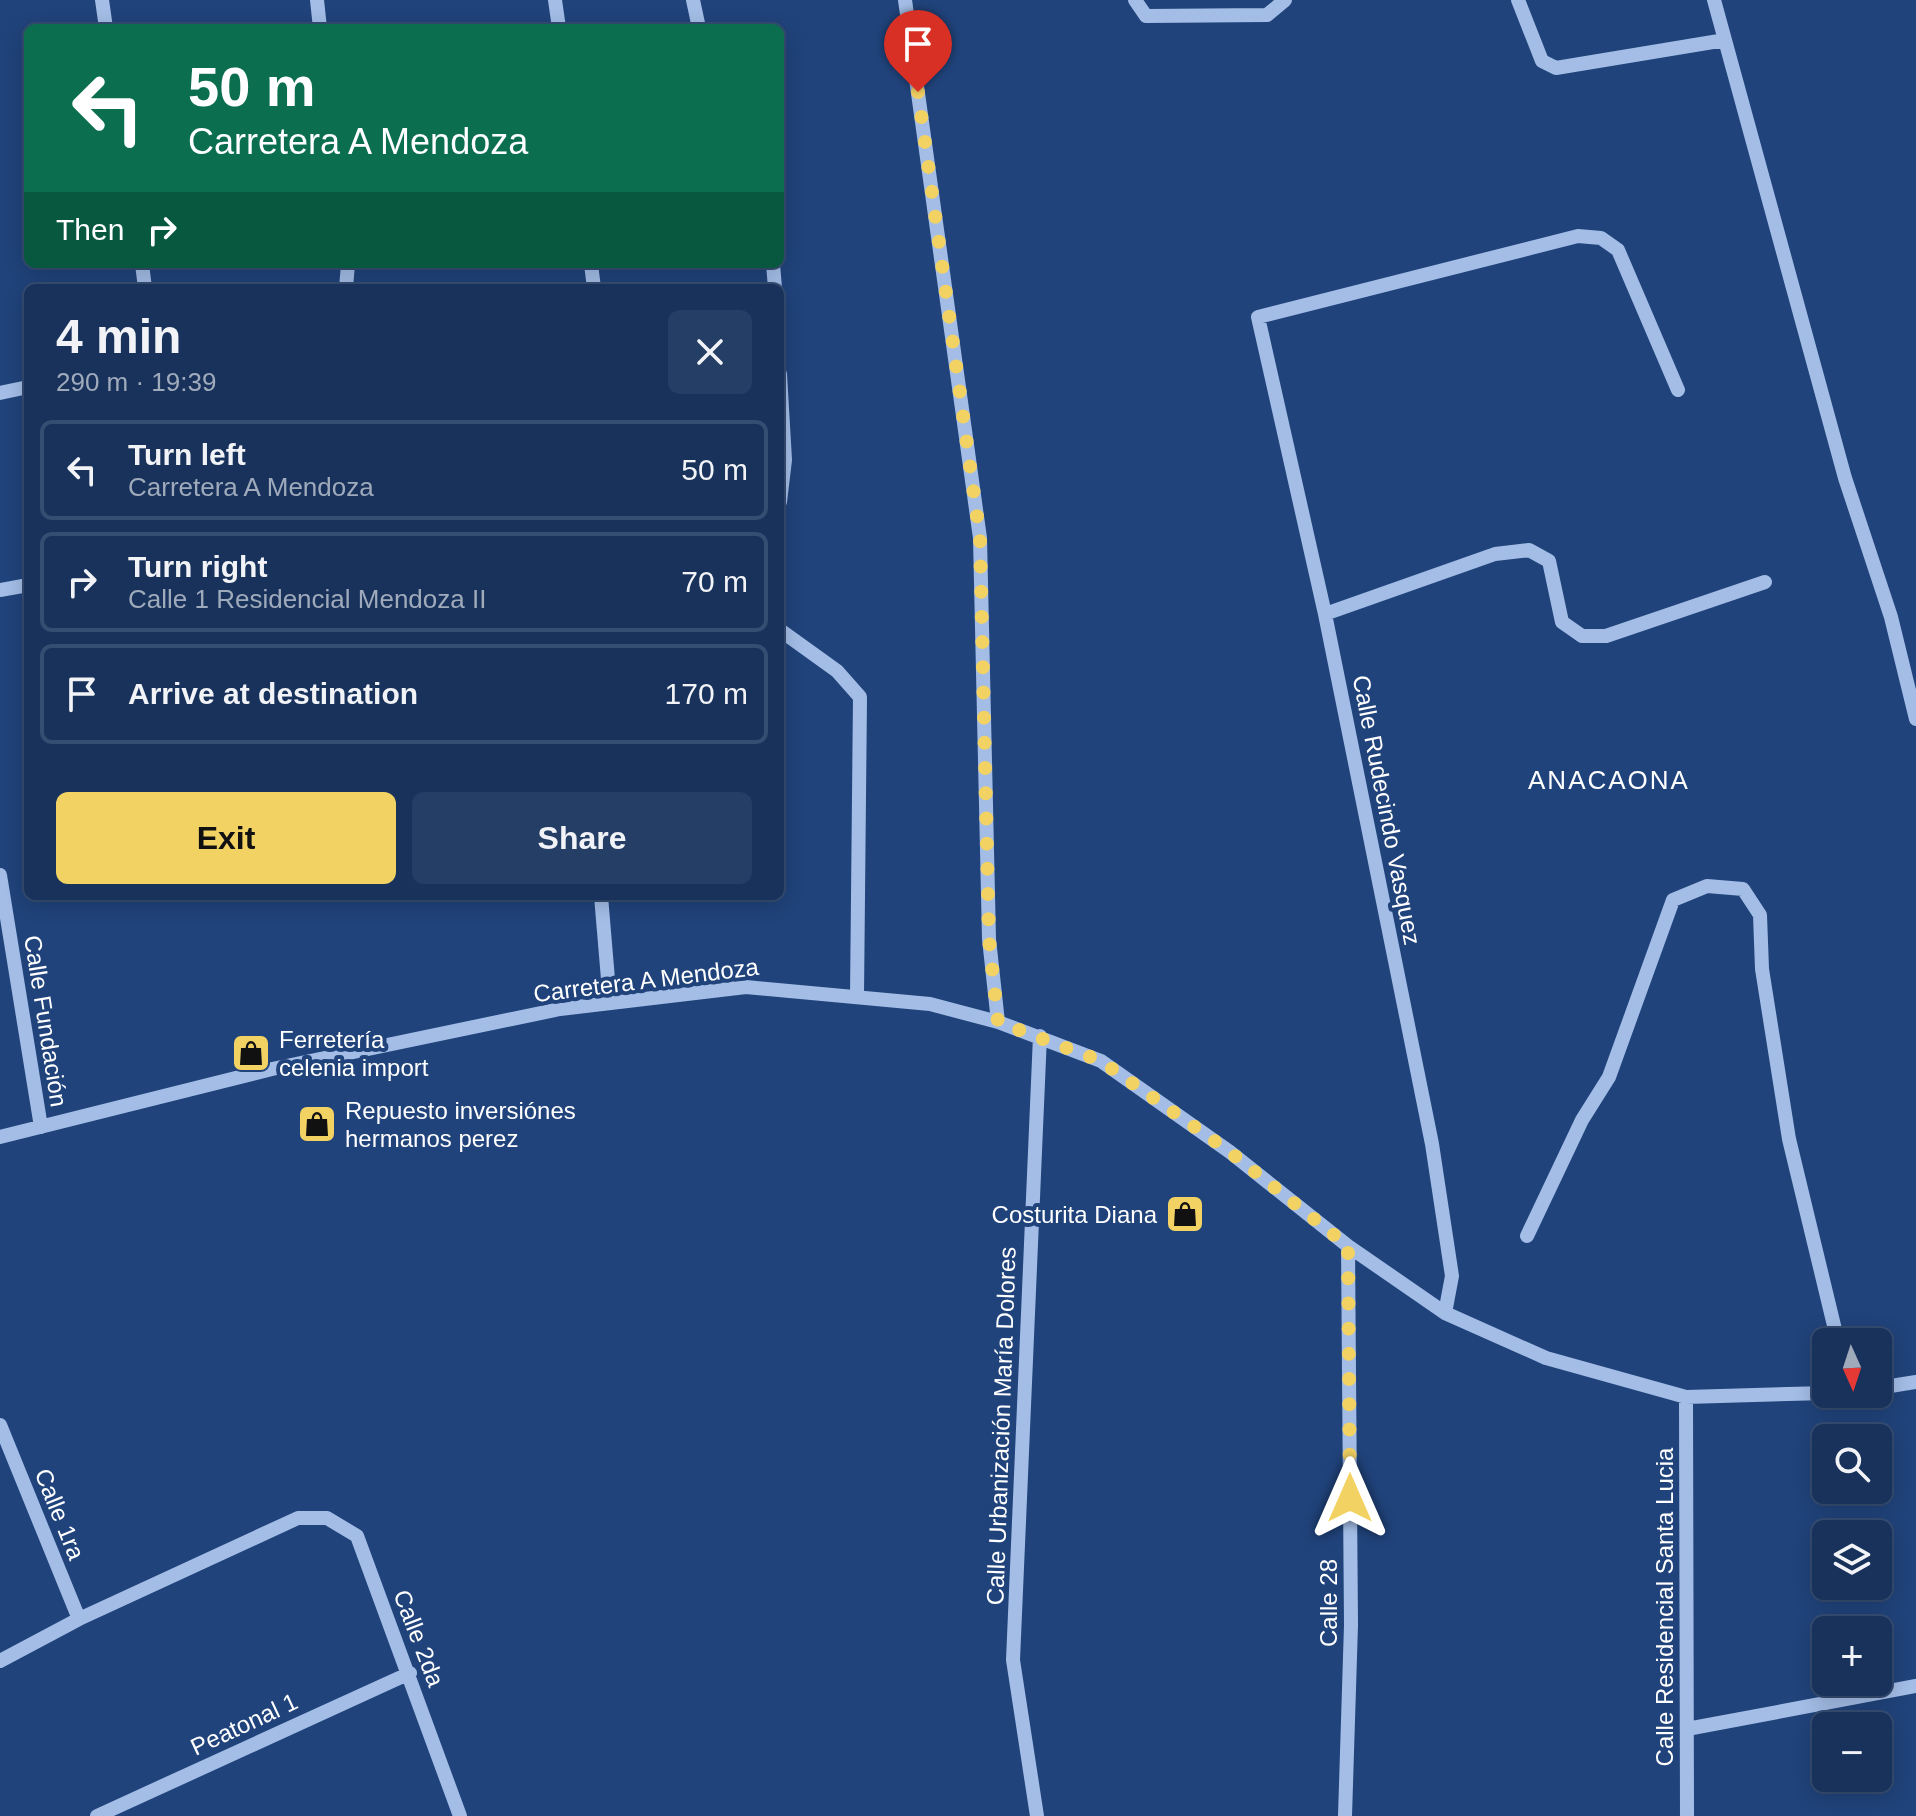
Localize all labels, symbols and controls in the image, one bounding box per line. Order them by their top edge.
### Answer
pin [884,10,952,92]
icon: arrive [896,22,940,66]
text: 50 m [188,55,316,118]
icon: left [56,56,160,160]
text: Carretera A Mendoza [188,121,528,162]
icon: right [140,208,184,252]
text: Then [56,213,124,246]
text: 4 min [56,310,181,363]
button: close [668,310,752,394]
text: 290 m · 19:39 [56,367,216,397]
text: Turn left [128,438,246,471]
icon: left [60,448,104,492]
text: 50 m [681,453,748,486]
text: Carretera A Mendoza [128,472,374,502]
text: Turn right [128,550,267,583]
icon: right [60,560,104,604]
text: 70 m [681,565,748,598]
text: Calle 1 Residencial Mendoza II [128,584,486,614]
icon: arrive [60,672,104,716]
street label: Calle Rudecindo Vasquez [1348,673,1426,947]
text: Arrive at destination [128,677,418,710]
text: 170 m [665,677,748,710]
district label: ANACAONA [1528,765,1690,795]
button: Exit [56,792,396,884]
button: Share [412,792,752,884]
street label: Calle Fundación [19,933,73,1109]
street label: Carretera A Mendoza [532,953,761,1007]
place label: Ferretería celenia import [279,1026,429,1081]
shop icon: Ferretería celenia import [230,1032,272,1074]
place label: Repuesto inversiónes hermanos perez [345,1097,576,1152]
shop icon: Repuesto inversiónes hermanos perez [296,1103,338,1145]
shop icon: Costurita Diana [1164,1193,1206,1235]
place label: Costurita Diana [992,1201,1158,1228]
street label: Calle Urbanización María Dolores [981,1246,1021,1606]
north arrow [1812,1328,1892,1408]
map controls [1812,1328,1892,1792]
button: search [1812,1424,1892,1504]
street label: Calle Residencial Santa Lucia [1651,1447,1678,1766]
position arrow [1308,1456,1392,1540]
street label: Calle 1ra [29,1464,91,1564]
button: layers [1812,1520,1892,1600]
street label: Calle 28 [1315,1559,1342,1647]
street label: Calle 2da [388,1586,450,1691]
button: + [1812,1616,1892,1696]
street label: Peatonal 1 [186,1688,302,1760]
button: − [1812,1712,1892,1792]

